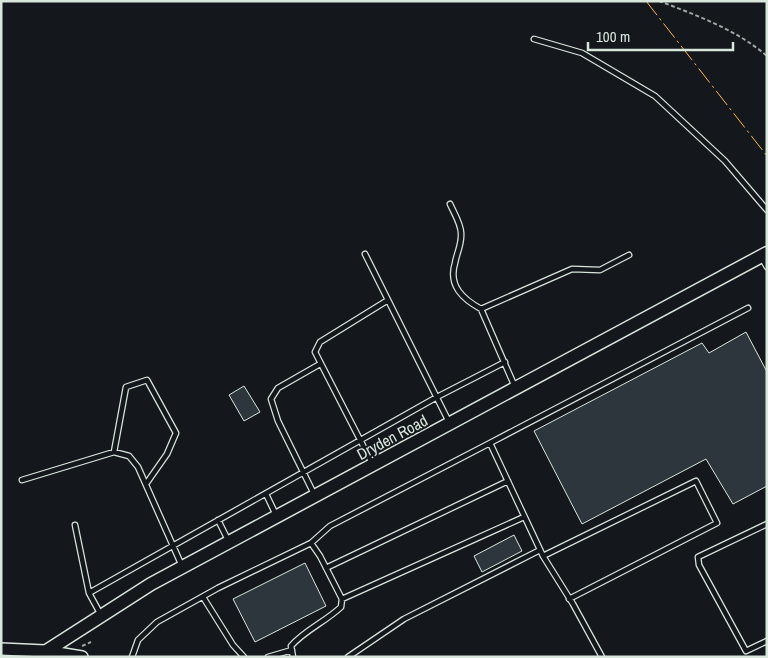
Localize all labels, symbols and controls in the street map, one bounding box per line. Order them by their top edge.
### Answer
scale bar [588,20,733,52]
text: 100 m [596,26,630,47]
street label: Dryden Road [353,409,431,465]

